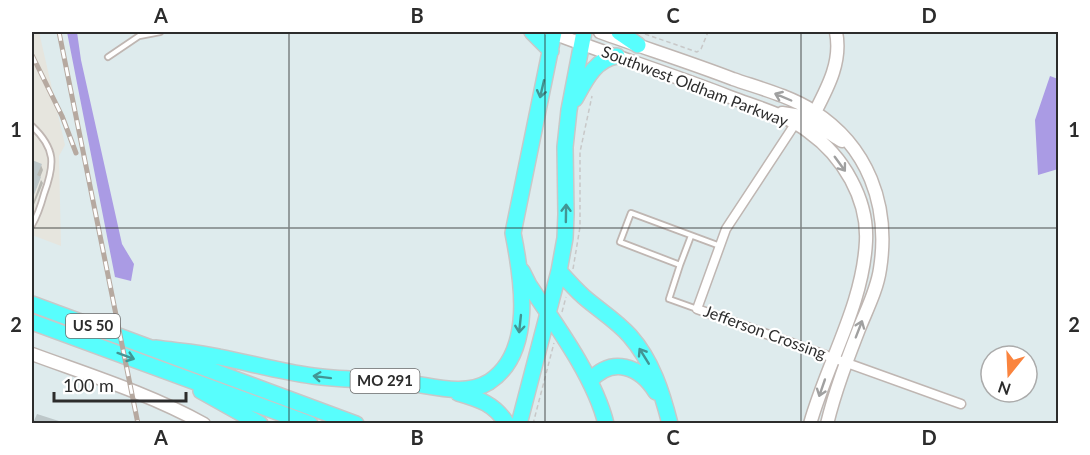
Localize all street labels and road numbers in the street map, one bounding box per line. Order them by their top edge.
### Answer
street label: Southwest Oldham Parkway [599,41,792,130]
street label: Jefferson Crossing [701,301,829,362]
road number: US 50 [66,314,120,338]
road number: MO 291 [350,369,420,393]

